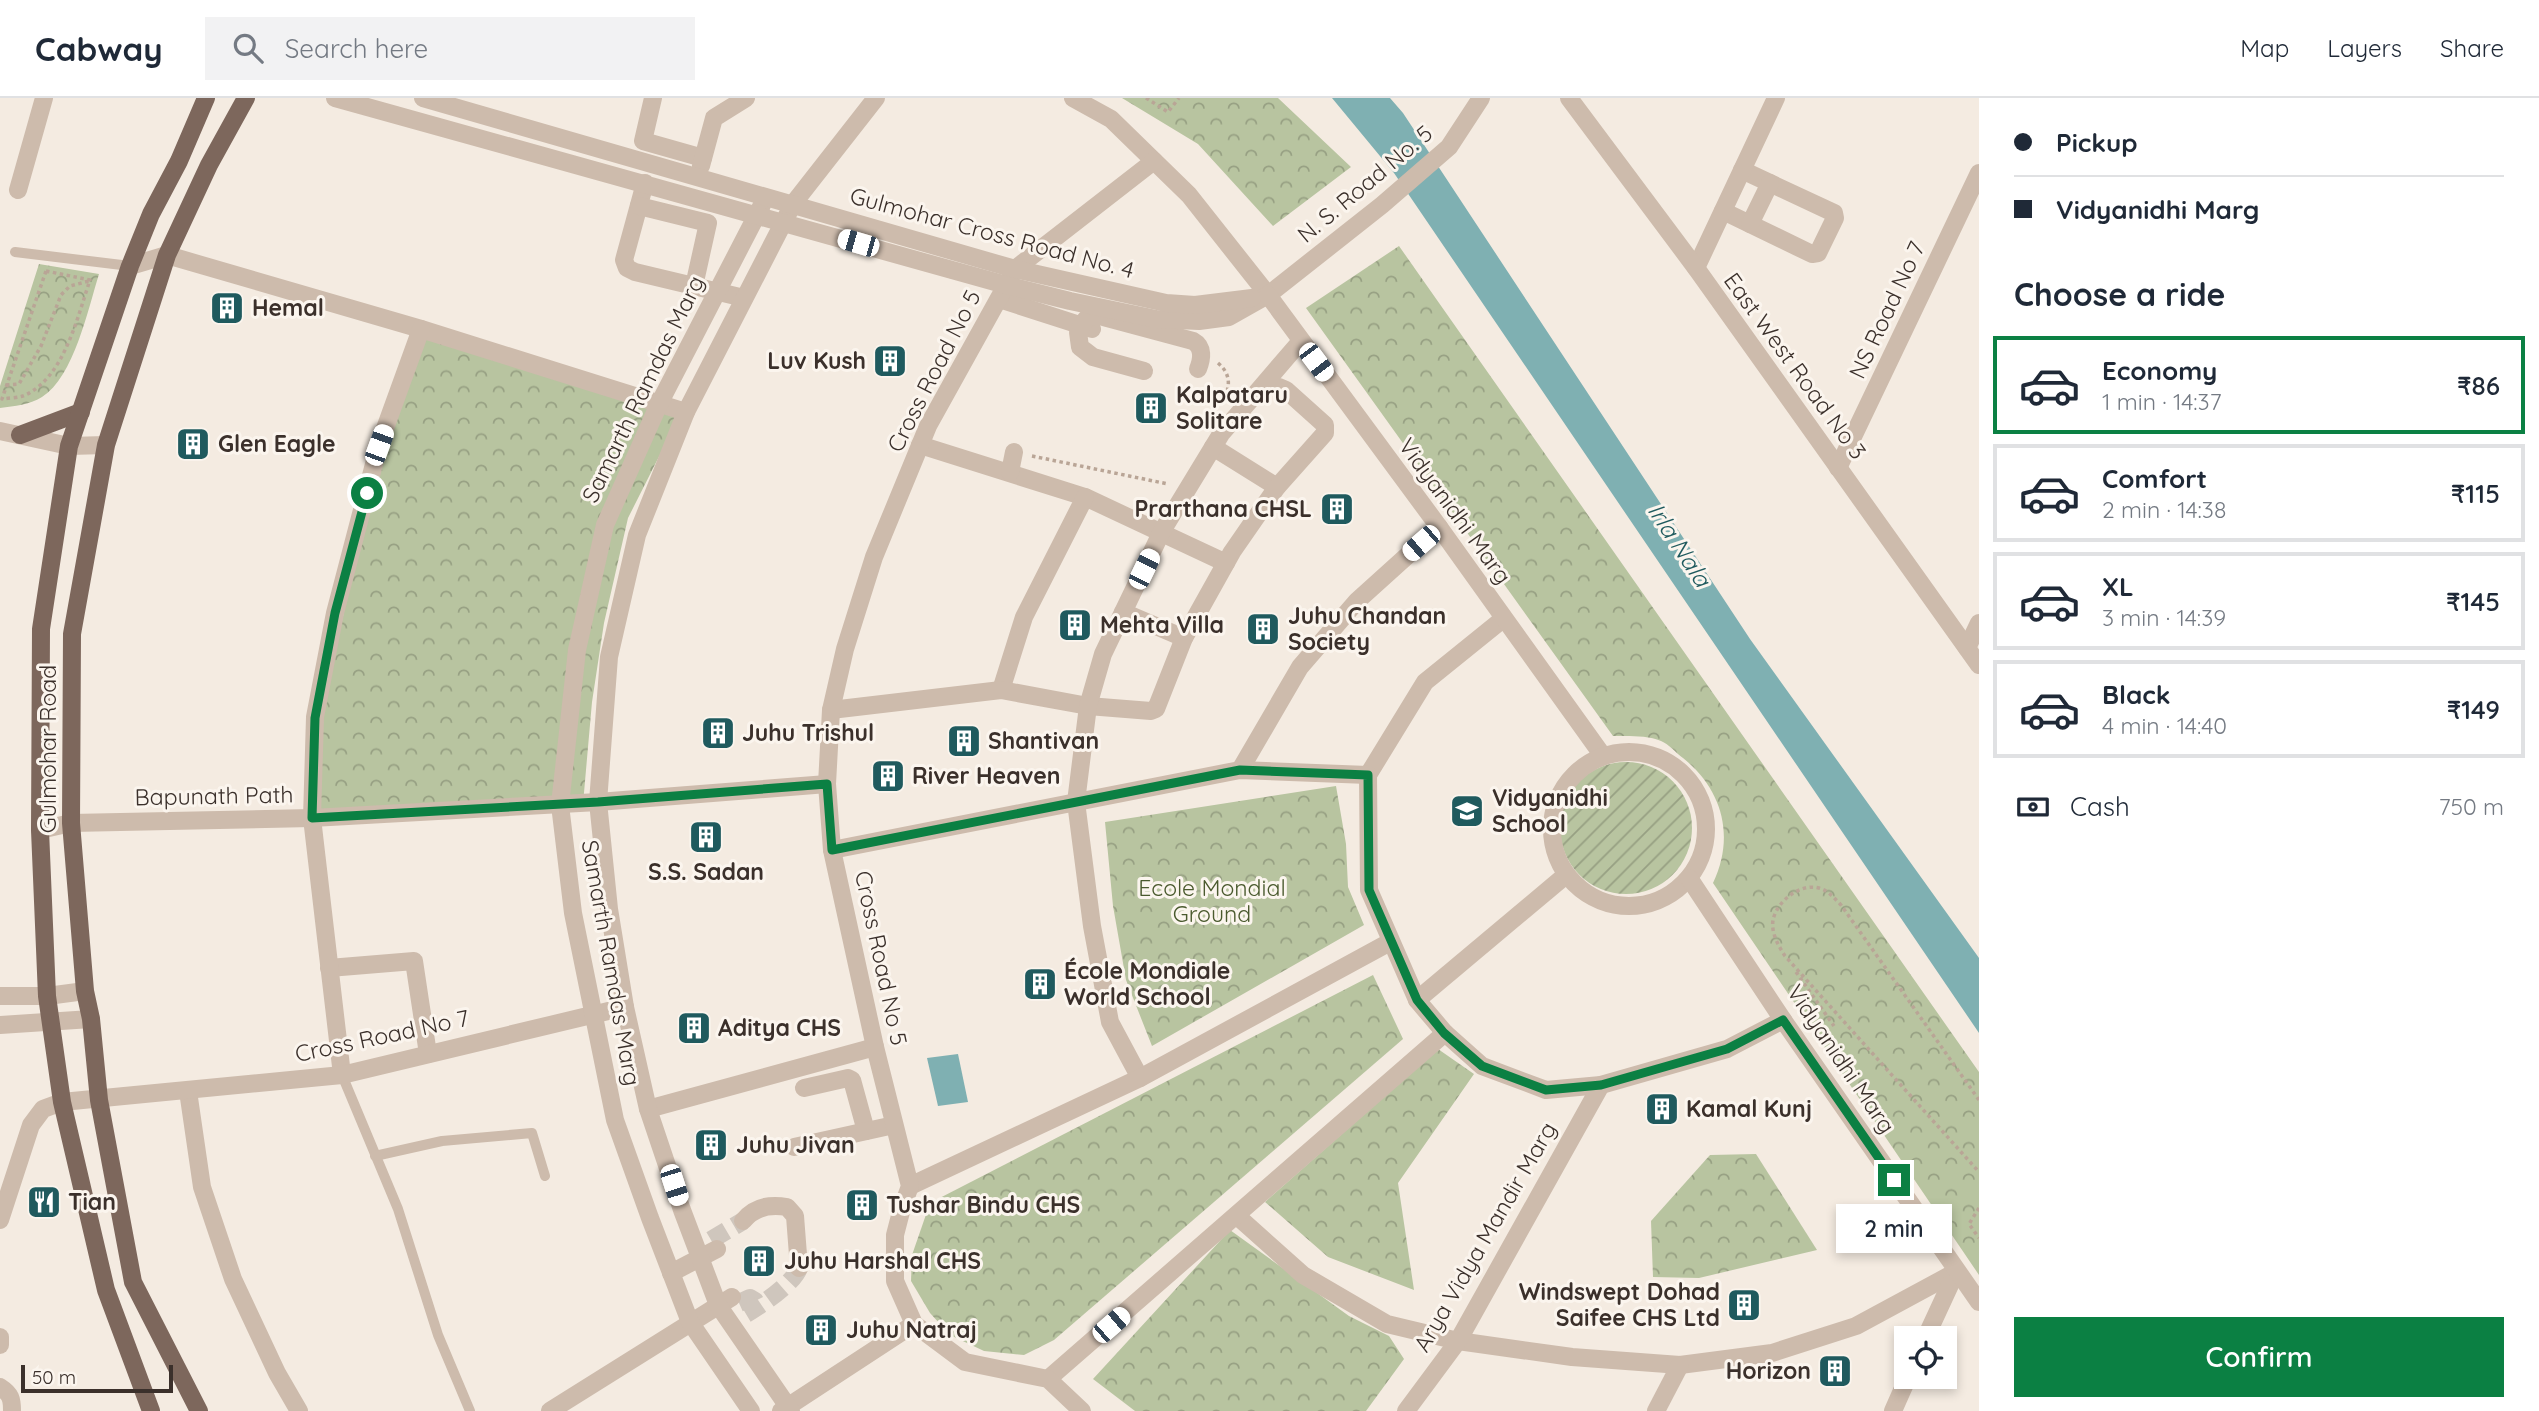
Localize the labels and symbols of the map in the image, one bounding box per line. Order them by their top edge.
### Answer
street label: N. S. Road No. 5 [1291,119,1438,249]
street label: Gulmohar Cross Road No. 4 [847,181,1137,284]
car [835,227,882,259]
street label: NS Road No 7 [1842,236,1931,383]
street label: East West Road No 3 [1718,267,1873,465]
street label: Samarth Ramdas Marg [575,271,710,507]
street label: Cross Road No 5 [880,285,987,457]
building icon: Hemal [208,289,246,327]
place label: Hemal [252,293,324,322]
car [1295,339,1338,385]
building icon: Luv Kush [871,342,909,380]
place label: Luv Kush [767,346,866,375]
place label: Kalpataru Solitare [1176,380,1288,435]
building icon: Kalpataru Solitare [1132,389,1170,427]
car [362,422,397,468]
building icon: Glen Eagle [174,425,212,463]
place label: Glen Eagle [218,429,336,458]
street label: Vidyanidhi Marg [1393,432,1518,589]
route start [351,477,383,509]
building icon: Prarthana CHSL [1318,490,1356,528]
place label: Prarthana CHSL [1134,494,1312,523]
water label: Irla Nala [1642,497,1719,593]
car [1399,521,1444,565]
car [1126,546,1163,592]
place label: Juhu Chandan Society [1288,601,1446,656]
building icon: Mehta Villa [1056,606,1094,644]
place label: Mehta Villa [1100,610,1224,639]
building icon: Juhu Chandan Society [1244,610,1282,648]
street label: Gulmohar Road [33,665,62,833]
building icon: Juhu Trishul [699,714,737,752]
place label: Juhu Trishul [742,718,874,747]
building icon: Shantivan [945,722,983,760]
place label: Shantivan [988,726,1099,755]
building icon: River Heaven [869,757,907,795]
place label: River Heaven [912,761,1061,790]
street label: Bapunath Path [134,780,294,811]
place label: Vidyanidhi School [1492,783,1608,838]
school or university icon: Vidyanidhi School [1448,792,1486,830]
building icon: S.S. Sadan [687,818,725,856]
street label: Samarth Ramdas Marg [576,838,647,1088]
place label: S.S. Sadan [648,857,764,886]
street label: Cross Road No 5 [849,868,914,1048]
park label: Ecole Mondial Ground [1138,873,1286,928]
place label: École Mondiale World School [1064,956,1230,1011]
building icon: École Mondiale World School [1021,965,1059,1003]
street label: Vidyanidhi Marg [1781,979,1902,1139]
street label: Cross Road No 7 [292,1003,472,1068]
building icon: Aditya CHS [675,1009,713,1047]
place label: Aditya CHS [718,1013,841,1042]
building icon: Kamal Kunj [1643,1090,1681,1128]
place label: Kamal Kunj [1686,1094,1812,1123]
street label: Arya Vidya Mandir Marg [1407,1117,1562,1357]
building icon: Juhu Jivan [692,1126,730,1164]
place label: Juhu Jivan [736,1130,855,1159]
car [658,1162,691,1208]
route end [1878,1164,1910,1196]
restaurant icon: Tian [25,1183,63,1221]
building icon: Tushar Bindu CHS [843,1186,881,1224]
place label: Tian [68,1187,116,1216]
place label: Tushar Bindu CHS [886,1190,1080,1219]
callout: 2 min [1836,1204,1952,1254]
building icon: Juhu Harshal CHS [740,1242,778,1280]
place label: Juhu Harshal CHS [784,1246,981,1275]
place label: Windswept Dohad Saifee CHS Ltd [1519,1277,1720,1332]
building icon: Windswept Dohad Saifee CHS Ltd [1725,1286,1763,1324]
car [1089,1303,1134,1347]
building icon: Juhu Natraj [802,1311,840,1349]
place label: Juhu Natraj [846,1315,977,1344]
building icon: Horizon [1816,1352,1854,1390]
place label: Horizon [1726,1356,1811,1385]
scale bar [21,1362,173,1394]

